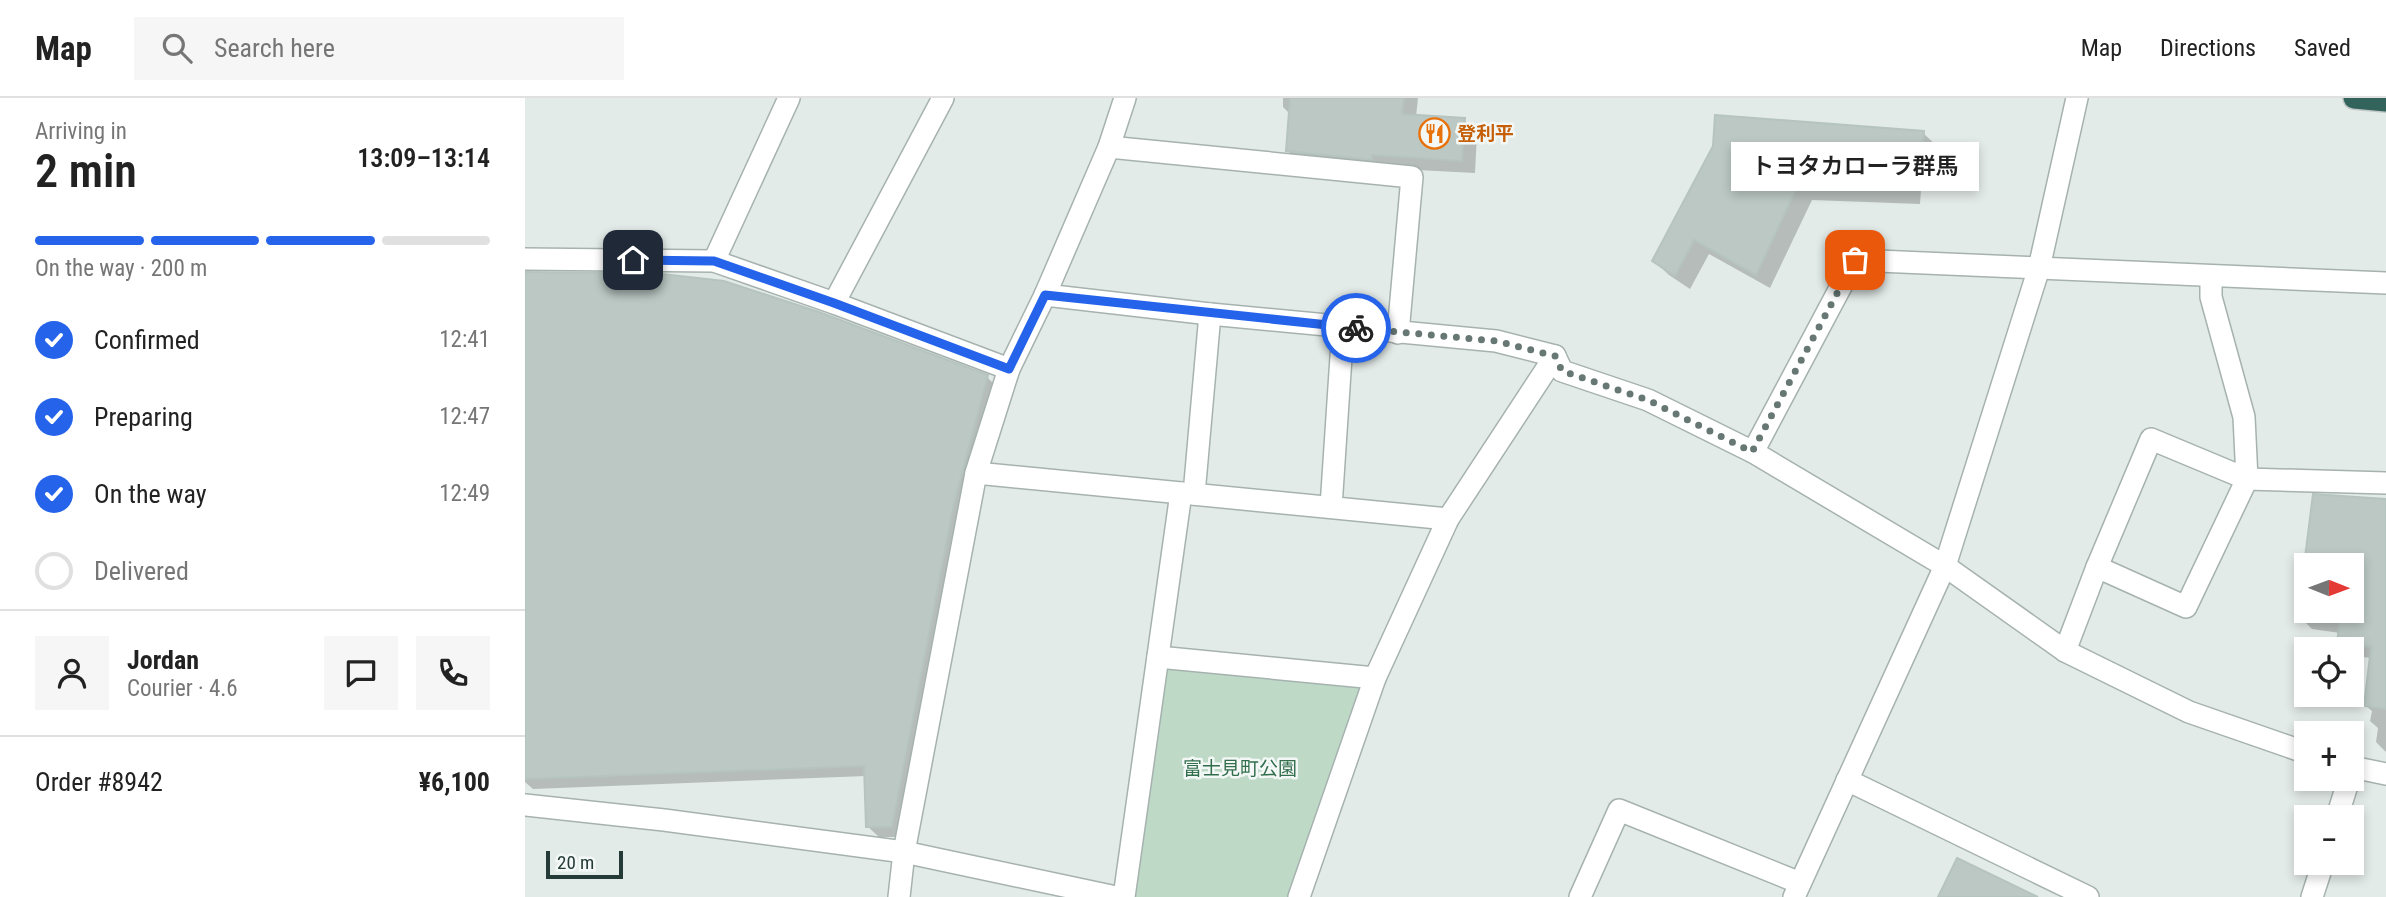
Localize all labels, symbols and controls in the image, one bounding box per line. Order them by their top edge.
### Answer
search box [134,17,624,80]
text: Map [35,29,92,68]
icon: search [158,29,196,67]
text: Search here [214,33,335,63]
text: Map [2081,34,2122,62]
text: Directions [2160,34,2256,62]
text: Saved [2294,34,2351,62]
restaurant icon: 登利平 [1417,116,1451,150]
text: Arriving in [35,118,127,145]
place label: 登利平 [1457,122,1514,145]
callout: トヨタカローラ群馬 [1731,141,1979,190]
text: 13:09–13:14 [357,143,490,173]
text: 2 min [35,144,137,198]
text: トヨタカローラ群馬 [1752,153,1959,180]
pin [603,230,663,290]
pin [1825,230,1885,290]
icon: home [614,241,652,279]
icon: bag [1836,241,1874,279]
text: On the way · 200 m [35,255,207,282]
courier [1321,293,1391,363]
icon: bike [1337,309,1375,347]
icon: check [35,321,73,359]
text: Confirmed [94,325,200,355]
text: 12:41 [439,326,490,353]
icon: check [35,398,73,436]
text: Preparing [94,402,193,432]
text: 12:47 [439,403,490,430]
icon: check [35,475,73,513]
text: On the way [94,479,207,509]
text: 12:49 [439,480,490,507]
north arrow [2294,553,2364,623]
map controls [2294,553,2364,875]
text: Delivered [94,556,189,586]
button: person [35,636,109,710]
button: chat [324,636,398,710]
button: phone [416,636,490,710]
button: locate [2294,637,2364,707]
text: Jordan [127,645,199,675]
text: Courier · 4.6 [127,675,238,702]
button: + [2294,721,2364,791]
park label: 富士見町公園 [1183,757,1297,780]
text: Order #8942 [35,767,163,797]
text: ¥6,100 [419,767,490,797]
button: − [2294,805,2364,875]
scale bar [546,848,623,880]
text: 20 m [557,851,594,874]

